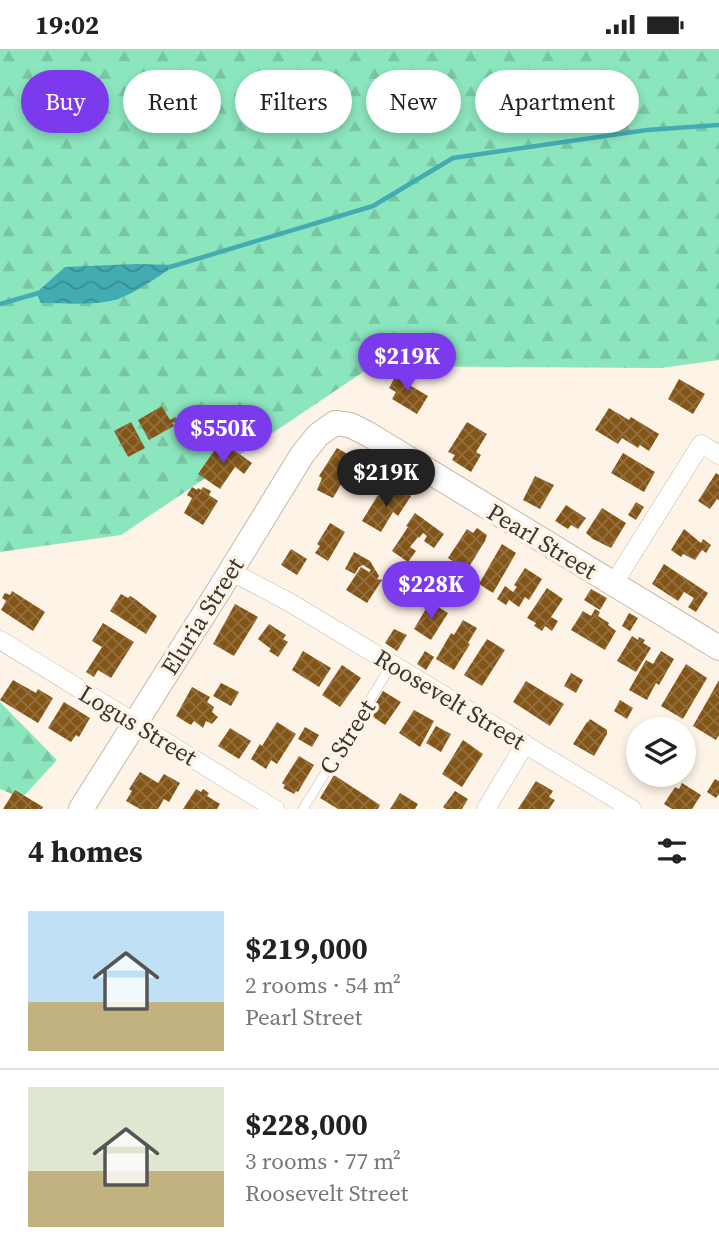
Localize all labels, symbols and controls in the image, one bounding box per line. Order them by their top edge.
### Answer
text: 19:02 [35,7,99,43]
chip: Buy [21,70,109,133]
chip: Rent [123,70,221,133]
chip: Filters [235,70,352,133]
chip: New [366,70,461,133]
chip: Apartment [475,70,639,133]
pin: $219K [358,333,456,393]
text: $219K [374,340,440,372]
pin: $550K [174,405,272,465]
text: $550K [190,412,256,444]
pin: $219K [337,449,435,509]
text: $219K [353,456,419,488]
street label: Pearl Street [481,495,603,587]
street label: Eluria Street [153,551,251,681]
pin: $228K [382,561,480,621]
text: $228K [398,568,464,600]
street label: Roosevelt Street [368,641,532,757]
street label: Logus Street [73,677,203,773]
street label: C Street [311,693,383,781]
map controls [626,717,696,787]
button: layers [626,717,696,787]
text: 4 homes [28,831,143,872]
icon: filters [653,832,691,870]
text: $219,000 [245,928,368,969]
icon: home [84,939,168,1023]
text: 2 rooms · 54 m² [245,969,401,1001]
text: Pearl Street [245,1001,362,1033]
text: $228,000 [245,1104,368,1145]
icon: home [84,1115,168,1199]
text: 3 rooms · 77 m² [245,1145,401,1177]
text: Roosevelt Street [245,1177,408,1209]

